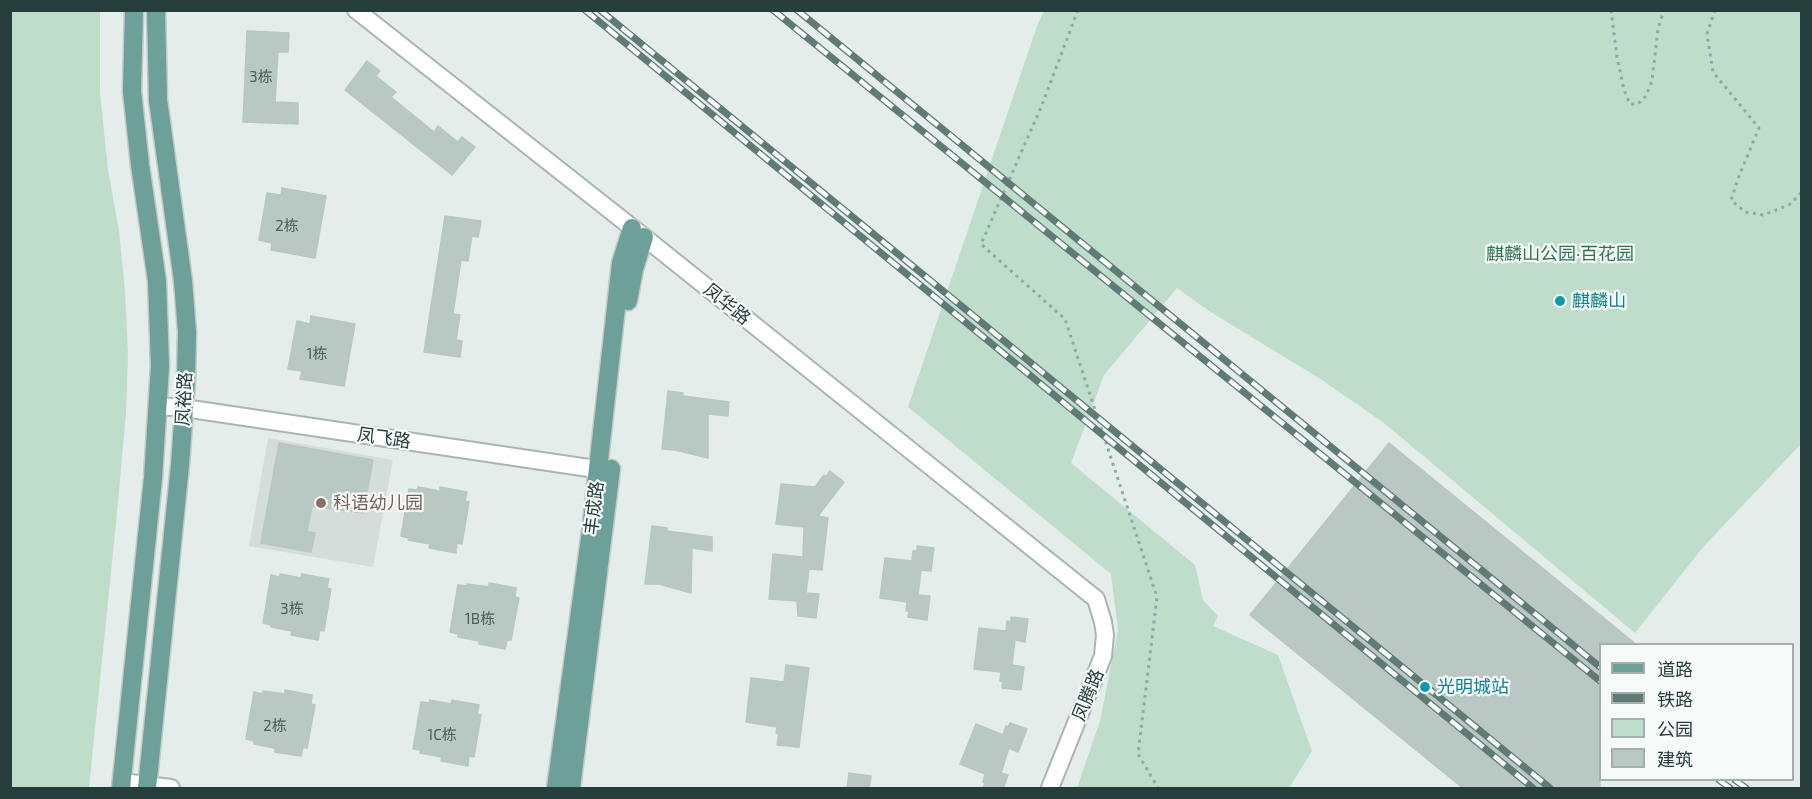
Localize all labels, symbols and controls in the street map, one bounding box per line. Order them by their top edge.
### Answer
house number: 3栋 [249,68,273,86]
house number: 2栋 [275,217,299,235]
park label: 麒麟山公园·百花园 [1486,243,1634,265]
street label: 凤华路 [699,279,755,329]
place label: 麒麟山 [1572,290,1626,312]
marker: 麒麟山 [1553,294,1567,308]
house number: 1栋 [307,345,327,363]
street label: 凤裕路 [172,371,196,427]
street label: 凤飞路 [356,424,412,452]
street label: 丰成路 [580,480,608,536]
place label: 科语幼儿园 [333,492,423,514]
marker: 科语幼儿园 [314,496,328,510]
house number: 3栋 [280,600,304,618]
house number: 1B栋 [465,610,495,628]
legend [1599,643,1794,781]
text: 道路 [1657,658,1693,680]
street label: 凤腾路 [1068,666,1108,724]
place label: 光明城站 [1437,676,1509,698]
marker: 光明城站 [1418,680,1432,694]
text: 铁路 [1657,688,1693,710]
house number: 2栋 [263,717,287,735]
text: 公园 [1657,718,1693,740]
house number: 1C栋 [427,726,457,744]
text: 建筑 [1657,748,1693,770]

